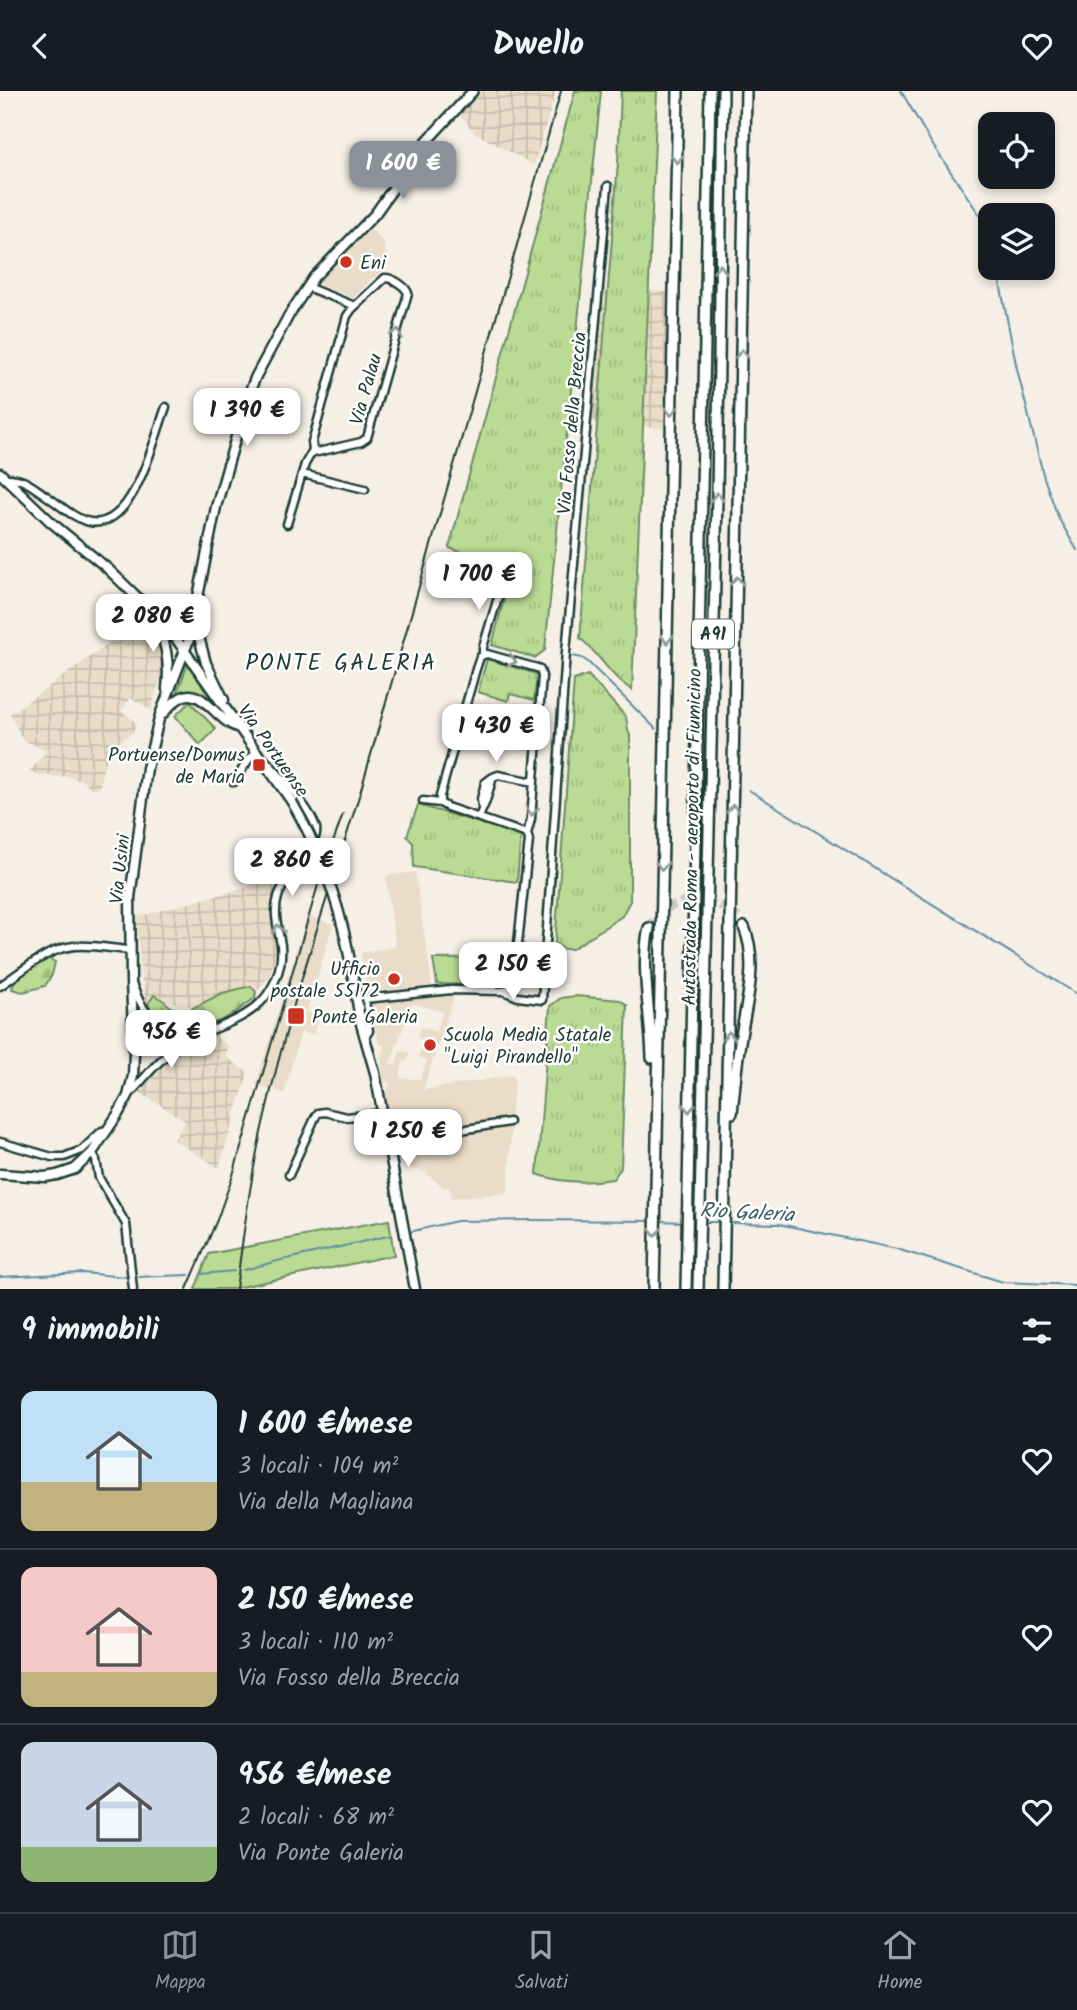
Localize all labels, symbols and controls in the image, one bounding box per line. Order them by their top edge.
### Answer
text: Dwello [493,20,584,71]
icon: back [21,27,59,65]
icon: heart [1018,27,1056,65]
map controls [978,112,1055,280]
button: locate [978,112,1055,189]
pin: 1 600 € [338,141,468,201]
text: 1 600 € [365,146,441,182]
one-way arrow [669,154,684,165]
button: layers [978,203,1055,280]
place label: Eni [360,249,387,279]
marker: Eni [338,254,354,270]
one-way arrow [712,263,728,274]
one-way arrow [389,327,404,339]
street label: Via Fosso della Breccia [550,331,596,516]
one-way arrow [734,348,749,359]
street label: Via Palau [342,350,391,429]
pin: 1 390 € [182,389,312,448]
text: 1 390 € [209,393,285,429]
one-way arrow [664,406,679,417]
one-way arrow [709,491,724,502]
pin: 1 700 € [414,553,544,612]
text: 1 700 € [442,557,516,593]
one-way arrow [729,575,745,586]
pin: 2 080 € [88,595,218,654]
text: 2 080 € [112,599,194,635]
road number: A91 [692,619,734,649]
one-way arrow [659,633,674,644]
district label: PONTE GALERIA [245,646,437,682]
one-way arrow [506,653,518,667]
street label: Autostrada Roma - aeroporto di Fiumicino [675,668,711,1006]
street label: Via Portuense [229,698,316,804]
pin: 1 430 € [431,705,561,764]
text: 1 430 € [458,709,534,745]
place label: Portuense/Domus de Maria [108,741,245,793]
marker: Portuense/Domus de Maria [251,757,267,773]
one-way arrow [725,803,741,813]
one-way arrow [525,806,540,817]
street label: Via Usini [102,831,140,905]
pin: 2 860 € [227,839,357,898]
text: 2 860 € [250,843,334,879]
one-way arrow [654,861,670,872]
one-way arrow [271,923,286,935]
pin: 2 150 € [448,943,578,1002]
text: 2 150 € [475,947,551,983]
place label: Ufficio postale 55172 [270,955,380,1007]
marker: Ufficio postale 55172 [386,971,402,987]
place label: Ponte Galeria [312,1003,418,1033]
marker: Ponte Galeria [286,1006,306,1026]
pin: 956 € [122,1011,220,1070]
text: 956 € [141,1015,201,1051]
place label: Scuola Media Statale "Luigi Pirandello" [444,1021,612,1073]
one-way arrow [721,1030,736,1041]
marker: Scuola Media Statale "Luigi Pirandello" [422,1037,438,1053]
one-way arrow [681,1104,697,1114]
pin: 1 250 € [343,1109,473,1169]
text: 1 250 € [370,1114,446,1150]
water label: Rio Galeria [699,1195,796,1233]
one-way arrow [647,1227,663,1238]
text: 9 immobili [21,1307,159,1355]
icon: filters [1018,1312,1056,1350]
text: 1 600 €/mese [238,1401,413,1449]
icon: home [77,1419,161,1503]
icon: heart [1018,1442,1056,1480]
text: 3 locali · 104 m² [238,1449,398,1485]
text: Via della Magliana [238,1485,414,1521]
text: 2 150 €/mese [238,1577,414,1625]
icon: home [77,1595,161,1679]
icon: heart [1018,1618,1056,1656]
text: 3 locali · 110 m² [238,1625,393,1661]
text: Via Fosso della Breccia [238,1661,460,1697]
text: 956 €/mese [238,1752,392,1800]
icon: home [77,1770,161,1854]
icon: heart [1018,1793,1056,1831]
text: 2 locali · 68 m² [238,1800,394,1836]
text: Via Ponte Galeria [238,1836,404,1872]
tab: Mappa [155,1926,206,1998]
tab: Salvati [515,1926,568,1998]
tab: Home [877,1926,922,1998]

